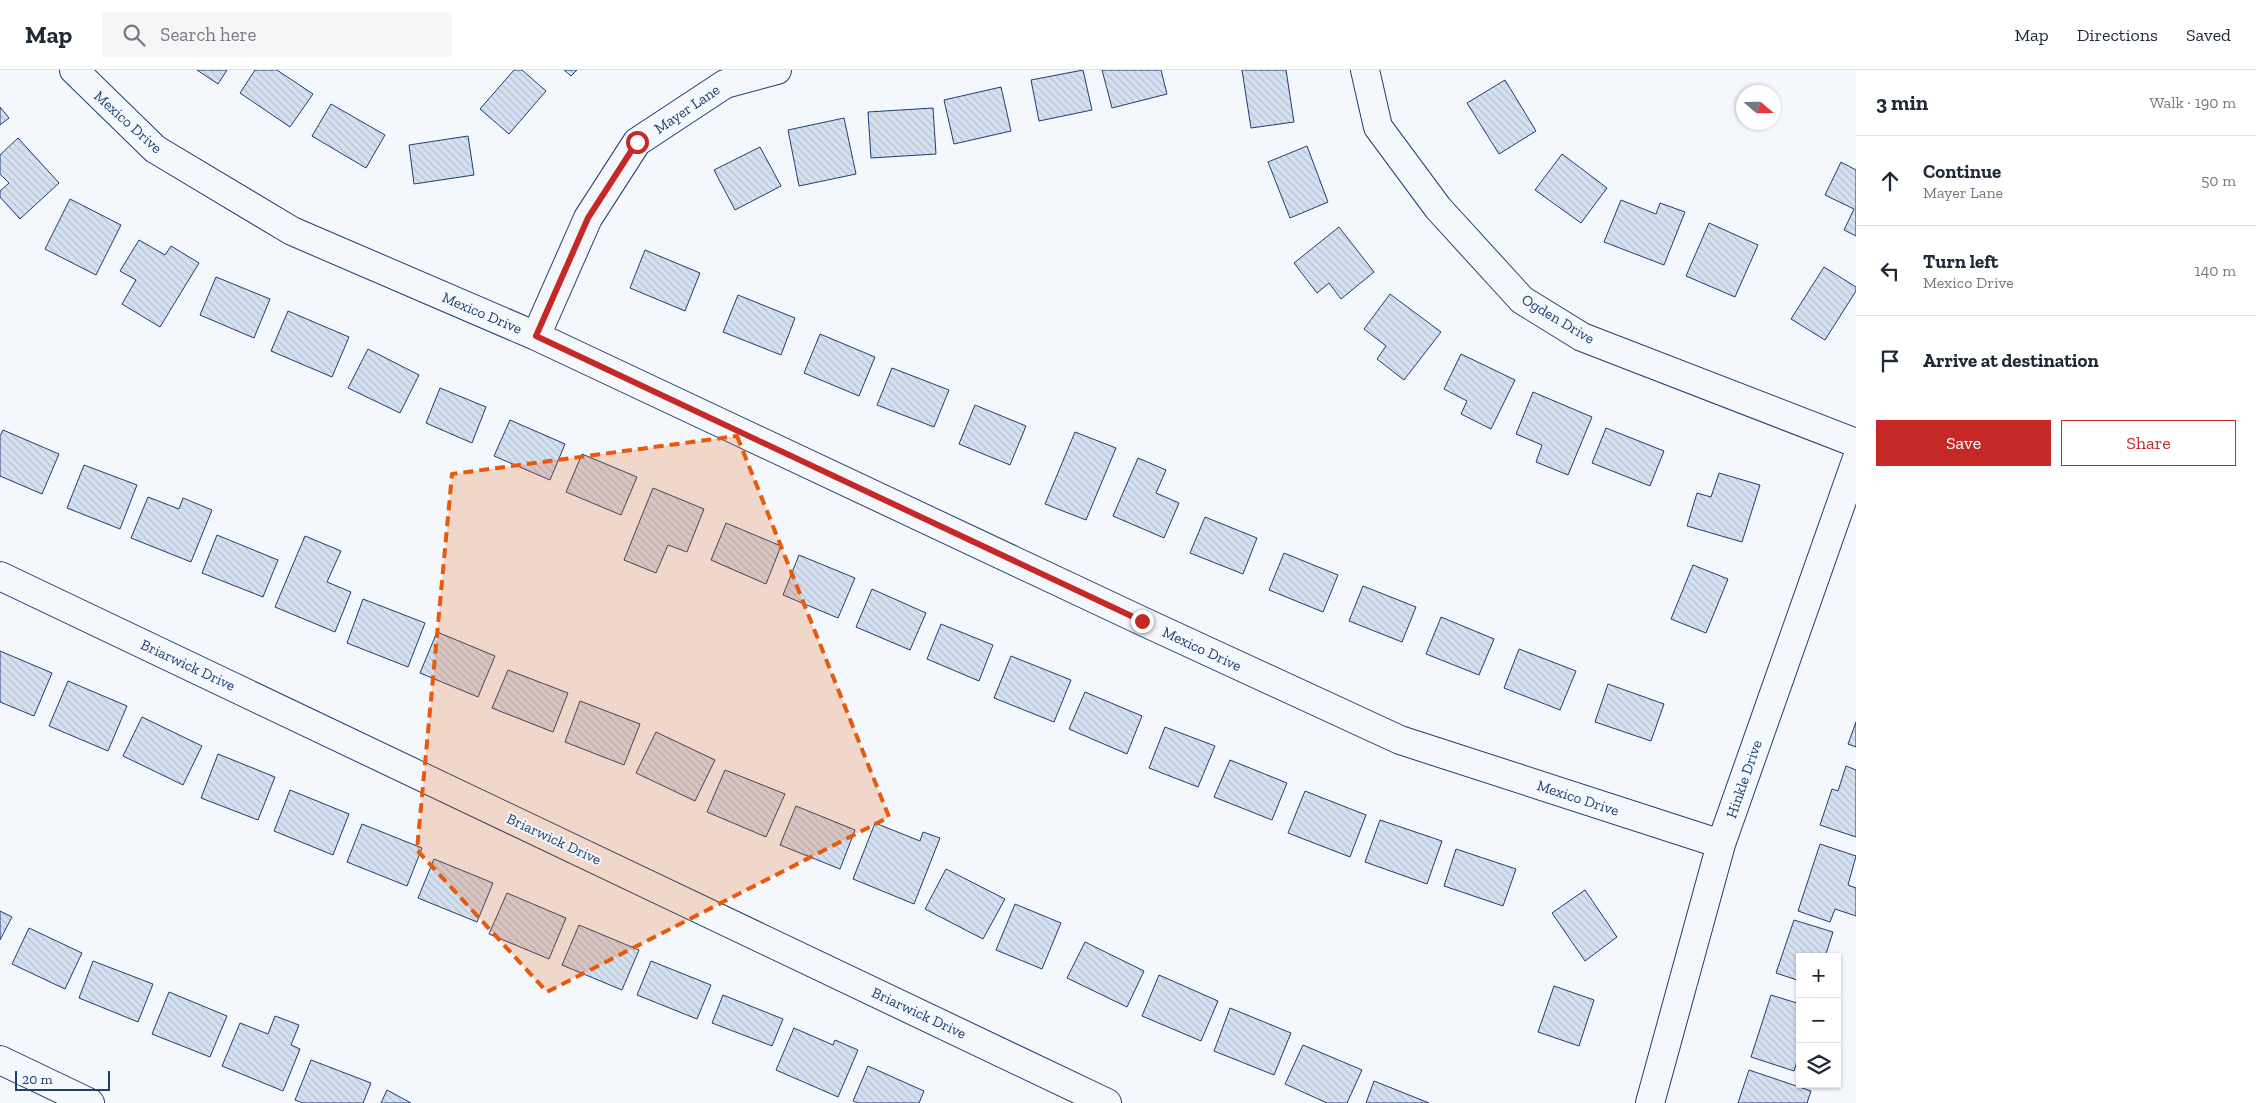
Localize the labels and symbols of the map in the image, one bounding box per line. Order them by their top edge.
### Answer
street label: Mayer Lane [651,81,723,137]
north arrow [1736,85,1781,130]
street label: Mexico Drive [90,87,166,157]
route start [626,131,649,154]
street label: Mexico Drive [439,288,525,338]
street label: Ogden Drive [1518,290,1598,348]
route end [1131,610,1154,633]
street label: Mexico Drive [1160,623,1244,675]
street label: Briarwick Drive [138,635,238,695]
street label: Hinkle Drive [1722,737,1766,821]
street label: Mexico Drive [1535,776,1621,820]
street label: Briarwick Drive [504,809,604,869]
street label: Briarwick Drive [869,983,969,1043]
scale bar [15,1068,110,1091]

